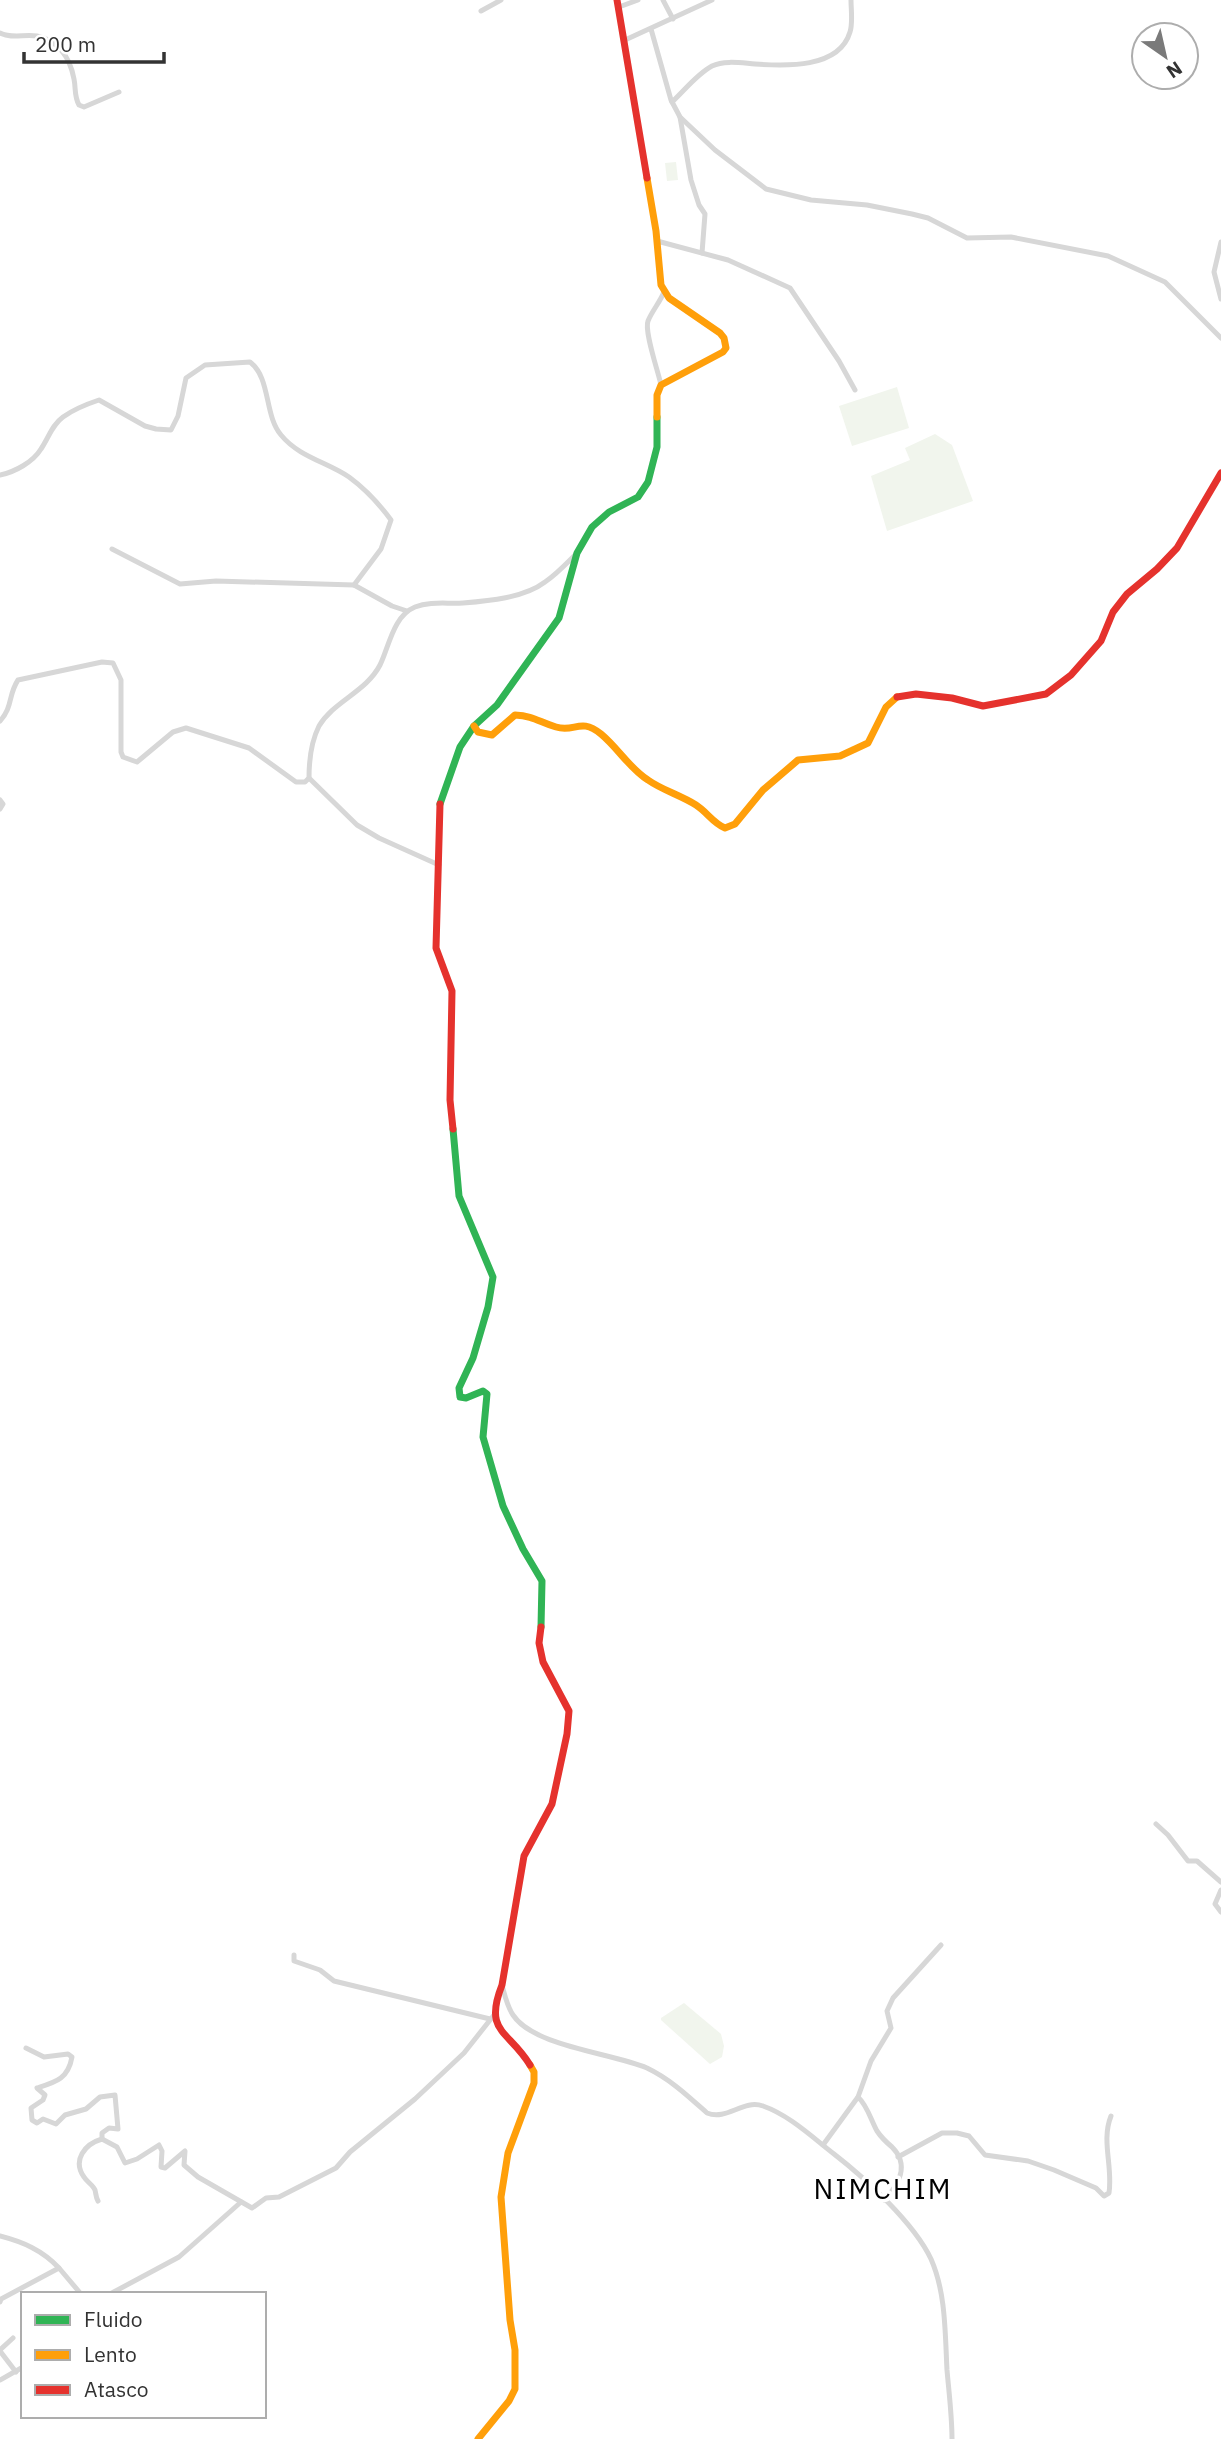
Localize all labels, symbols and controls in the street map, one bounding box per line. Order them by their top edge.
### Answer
scale bar [24,21,164,65]
north arrow [1130,21,1200,91]
text: 200 m [35,30,96,58]
text: N [1162,56,1187,84]
district label: NIMCHIM [814,2170,952,2207]
legend [21,2292,266,2418]
text: Fluido [84,2305,143,2333]
text: Lento [84,2340,137,2368]
text: Atasco [84,2375,148,2403]

